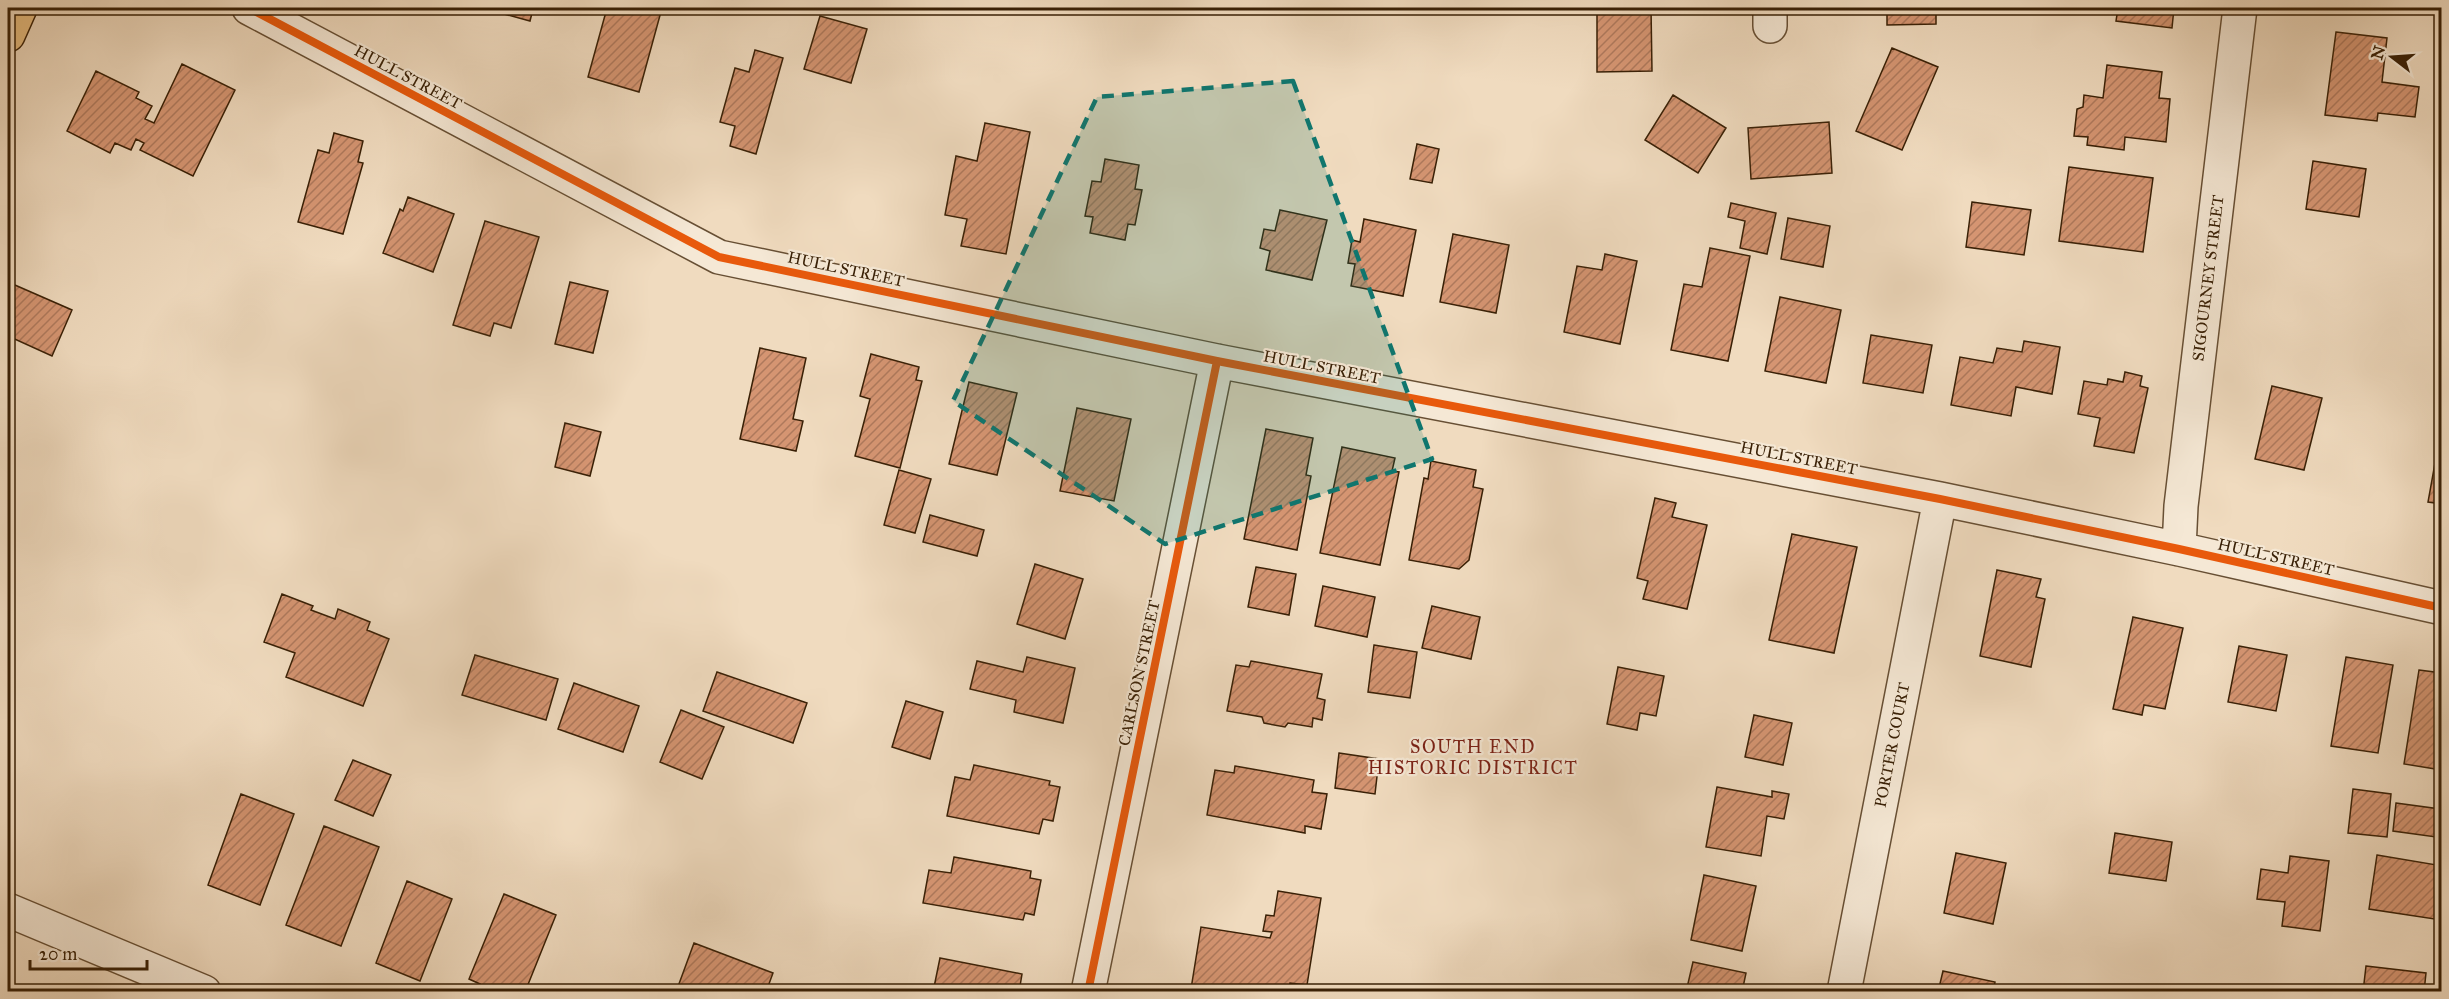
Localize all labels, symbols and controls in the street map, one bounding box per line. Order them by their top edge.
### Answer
north arrow [2362,27,2422,87]
street label: HULL STREET [351,41,465,113]
text: N [2367,43,2389,62]
street label: SIGOURNEY STREET [2188,194,2228,362]
street label: HULL STREET [786,247,906,291]
street label: HULL STREET [1262,346,1382,388]
street label: HULL STREET [1739,437,1859,479]
street label: HULL STREET [2216,534,2336,580]
street label: CARLSON STREET [1114,598,1164,747]
street label: PORTER COURT [1871,681,1913,809]
district label: SOUTH END HISTORIC DISTRICT [1368,736,1578,779]
scale bar [30,933,147,971]
text: 20 m [39,943,77,965]

